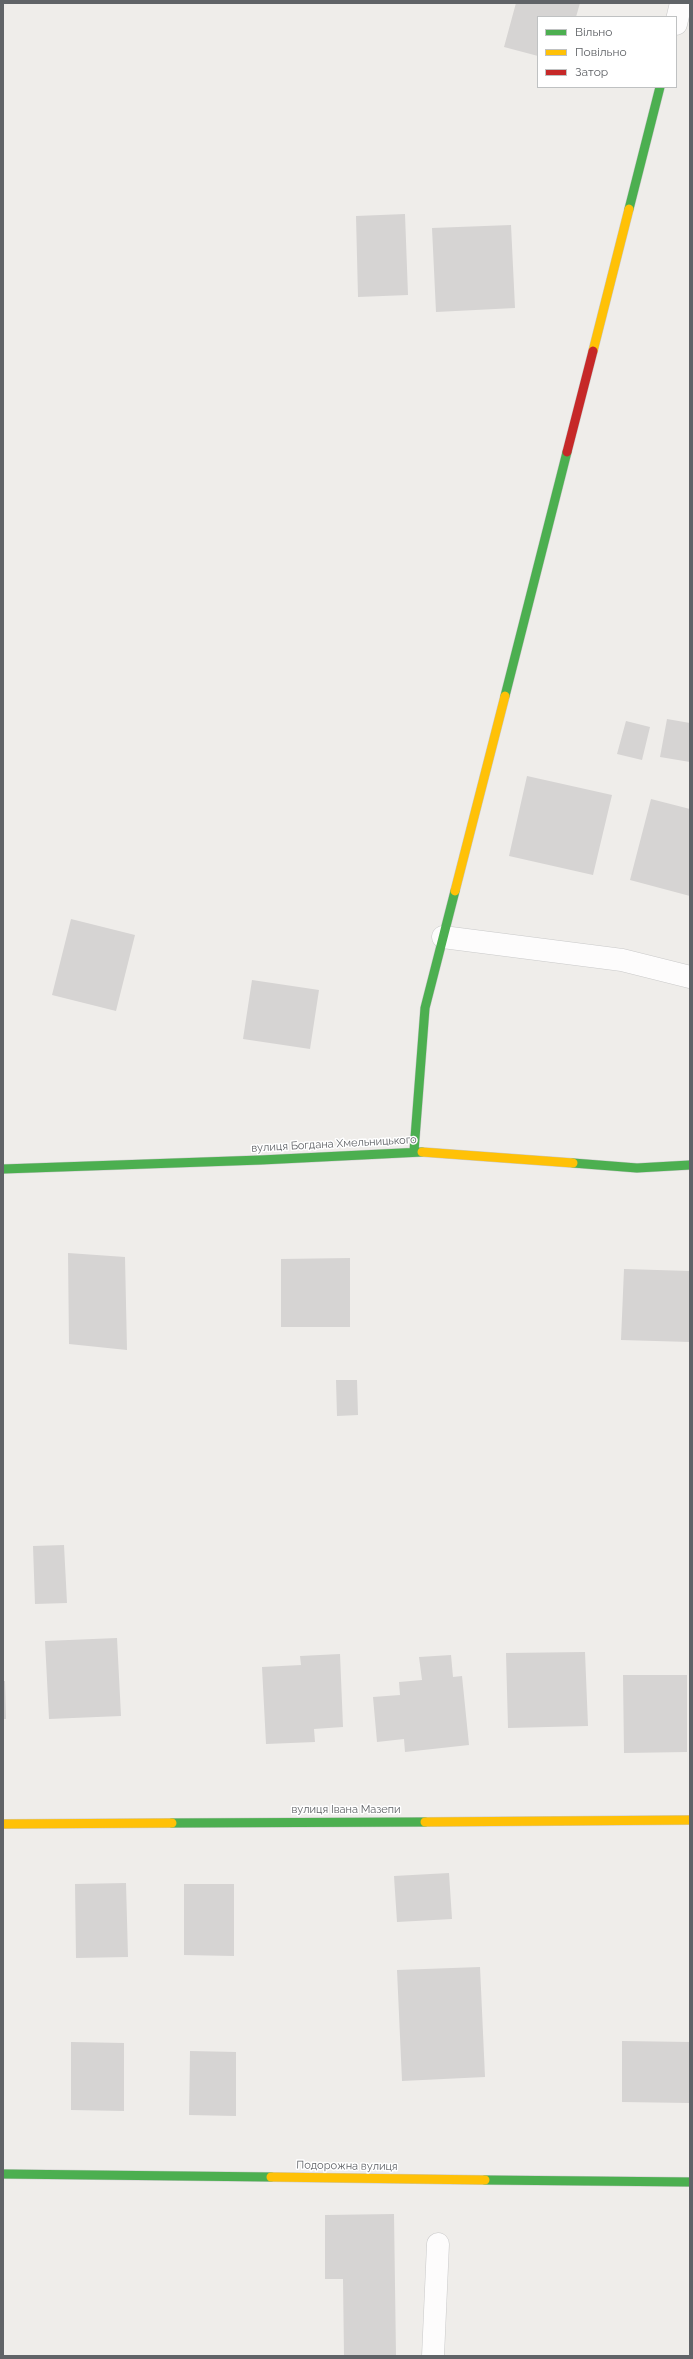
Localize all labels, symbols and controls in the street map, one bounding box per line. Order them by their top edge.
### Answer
legend [537,16,677,88]
text: Вільно [575,25,612,39]
text: Повільно [575,45,627,59]
text: Затор [575,65,608,79]
street label: вулиця Богдана Хмельницького [251,1133,417,1155]
street label: вулиця Івана Мазепи [291,1803,401,1817]
street label: Подорожна вулиця [296,2159,398,2173]

